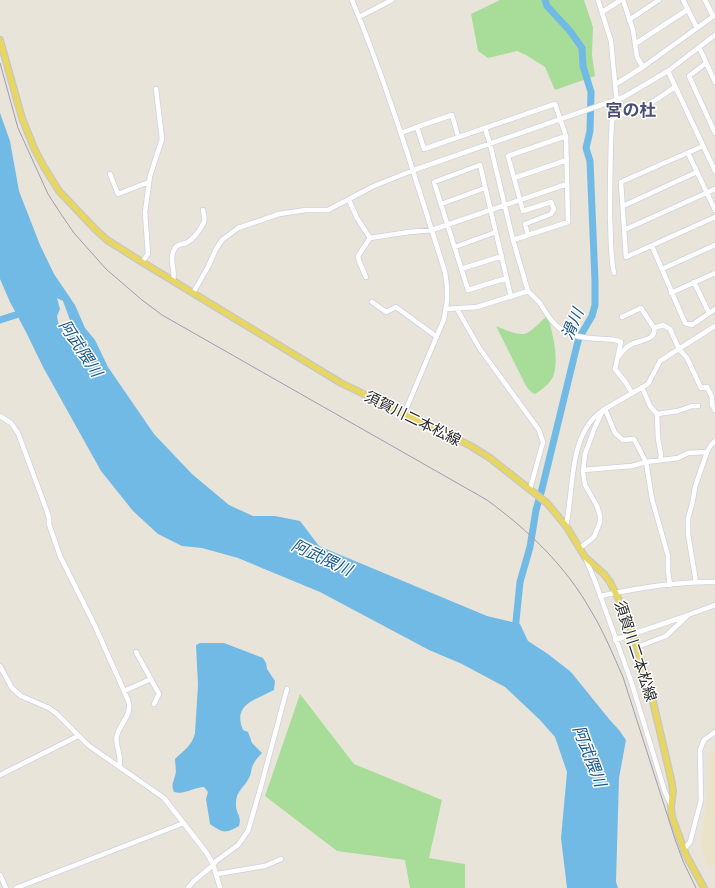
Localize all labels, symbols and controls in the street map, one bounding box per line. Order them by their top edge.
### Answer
district label: 宮の杜 [606,99,657,121]
water label: 滑川 [557,304,588,343]
water label: 阿武隈川 [55,316,108,382]
street label: 須賀川二本松線 [362,386,464,450]
water label: 阿武隈川 [289,534,357,580]
street label: 須賀川二本松線 [611,598,661,704]
water label: 阿武隈川 [569,723,612,791]

